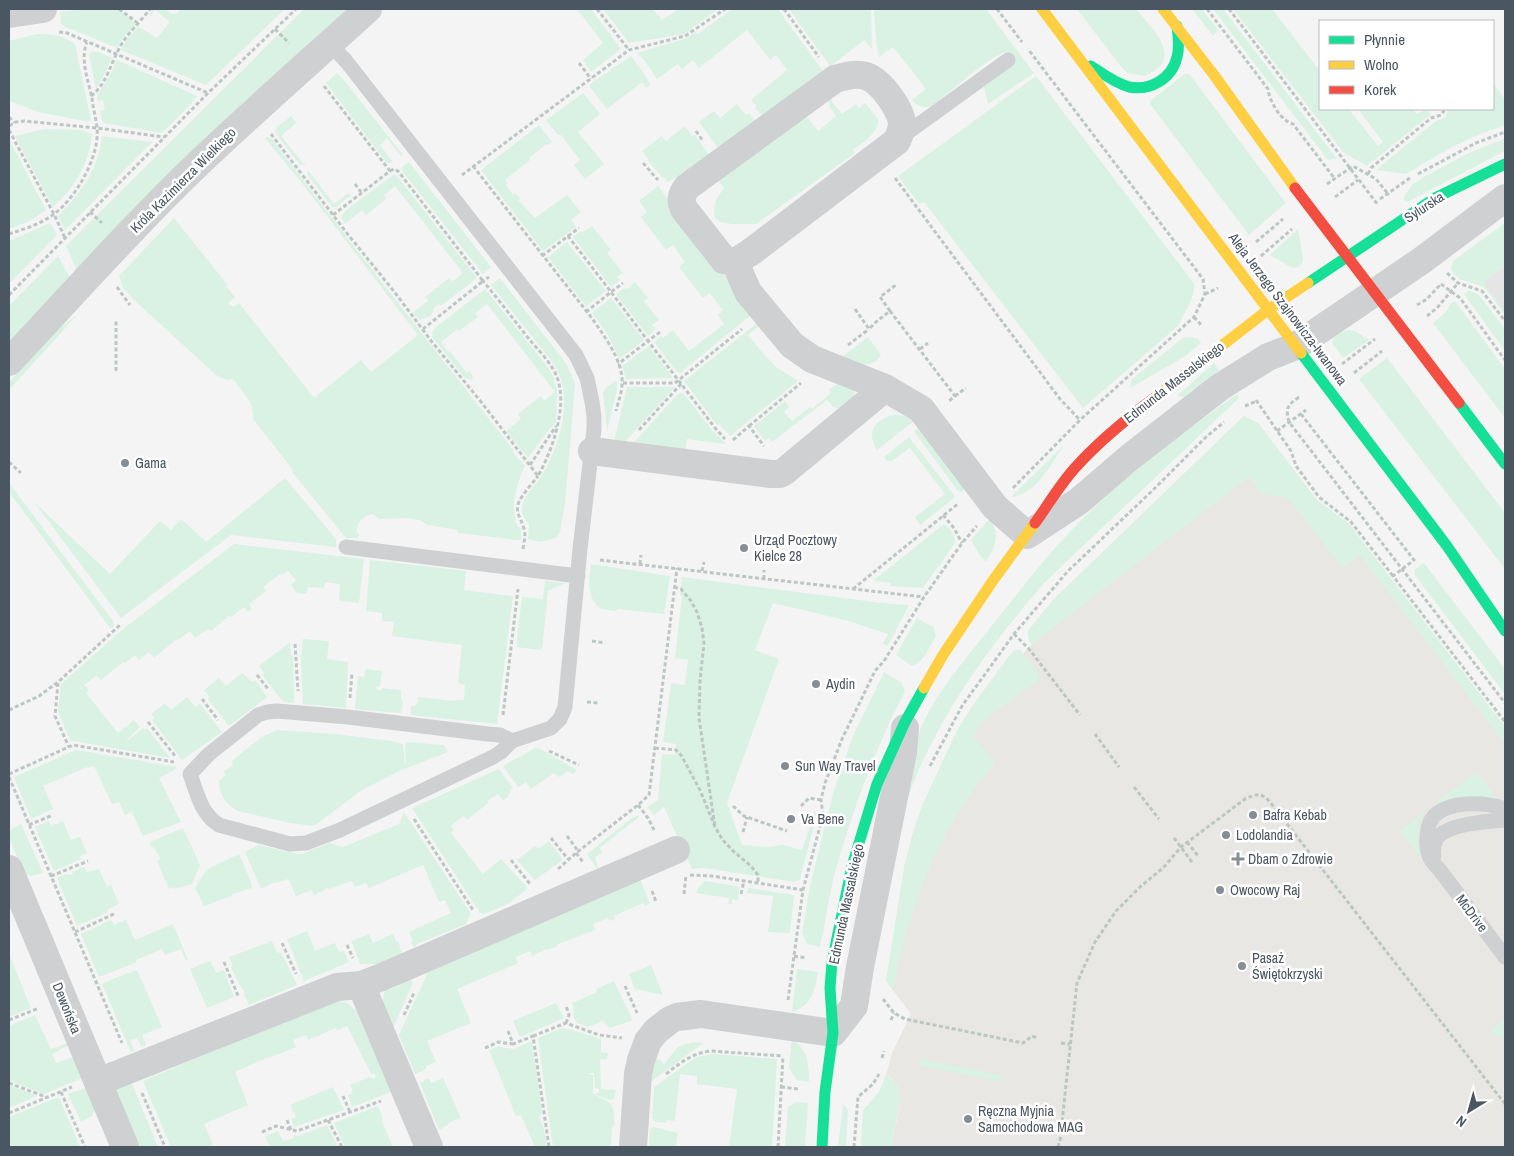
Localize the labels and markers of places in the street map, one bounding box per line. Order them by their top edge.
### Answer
place label: Gama [135,454,167,472]
marker: Gama [119,457,131,469]
place label: Urząd Pocztowy Kielce 28 [754,531,837,565]
marker: Urząd Pocztowy Kielce 28 [738,542,750,554]
place label: Aydin [825,675,855,693]
marker: Aydin [810,678,822,690]
place label: Sun Way Travel [795,757,876,775]
marker: Sun Way Travel [779,760,791,772]
place label: Bafra Kebab [1263,806,1327,824]
marker: Bafra Kebab [1247,809,1259,821]
place label: Va Bene [801,810,844,828]
marker: Va Bene [785,813,797,825]
place label: Lodolandia [1236,826,1293,844]
marker: Lodolandia [1220,829,1232,841]
place label: Dbam o Zdrowie [1248,850,1333,868]
marker: Dbam o Zdrowie [1232,853,1244,865]
place label: Owocowy Raj [1230,881,1300,899]
marker: Owocowy Raj [1214,884,1226,896]
place label: Pasaż Świętokrzyski [1252,949,1323,983]
marker: Pasaż Świętokrzyski [1236,960,1248,972]
place label: Ręczna Myjnia Samochodowa MAG [978,1102,1083,1136]
marker: Ręczna Myjnia Samochodowa MAG [962,1113,974,1125]

